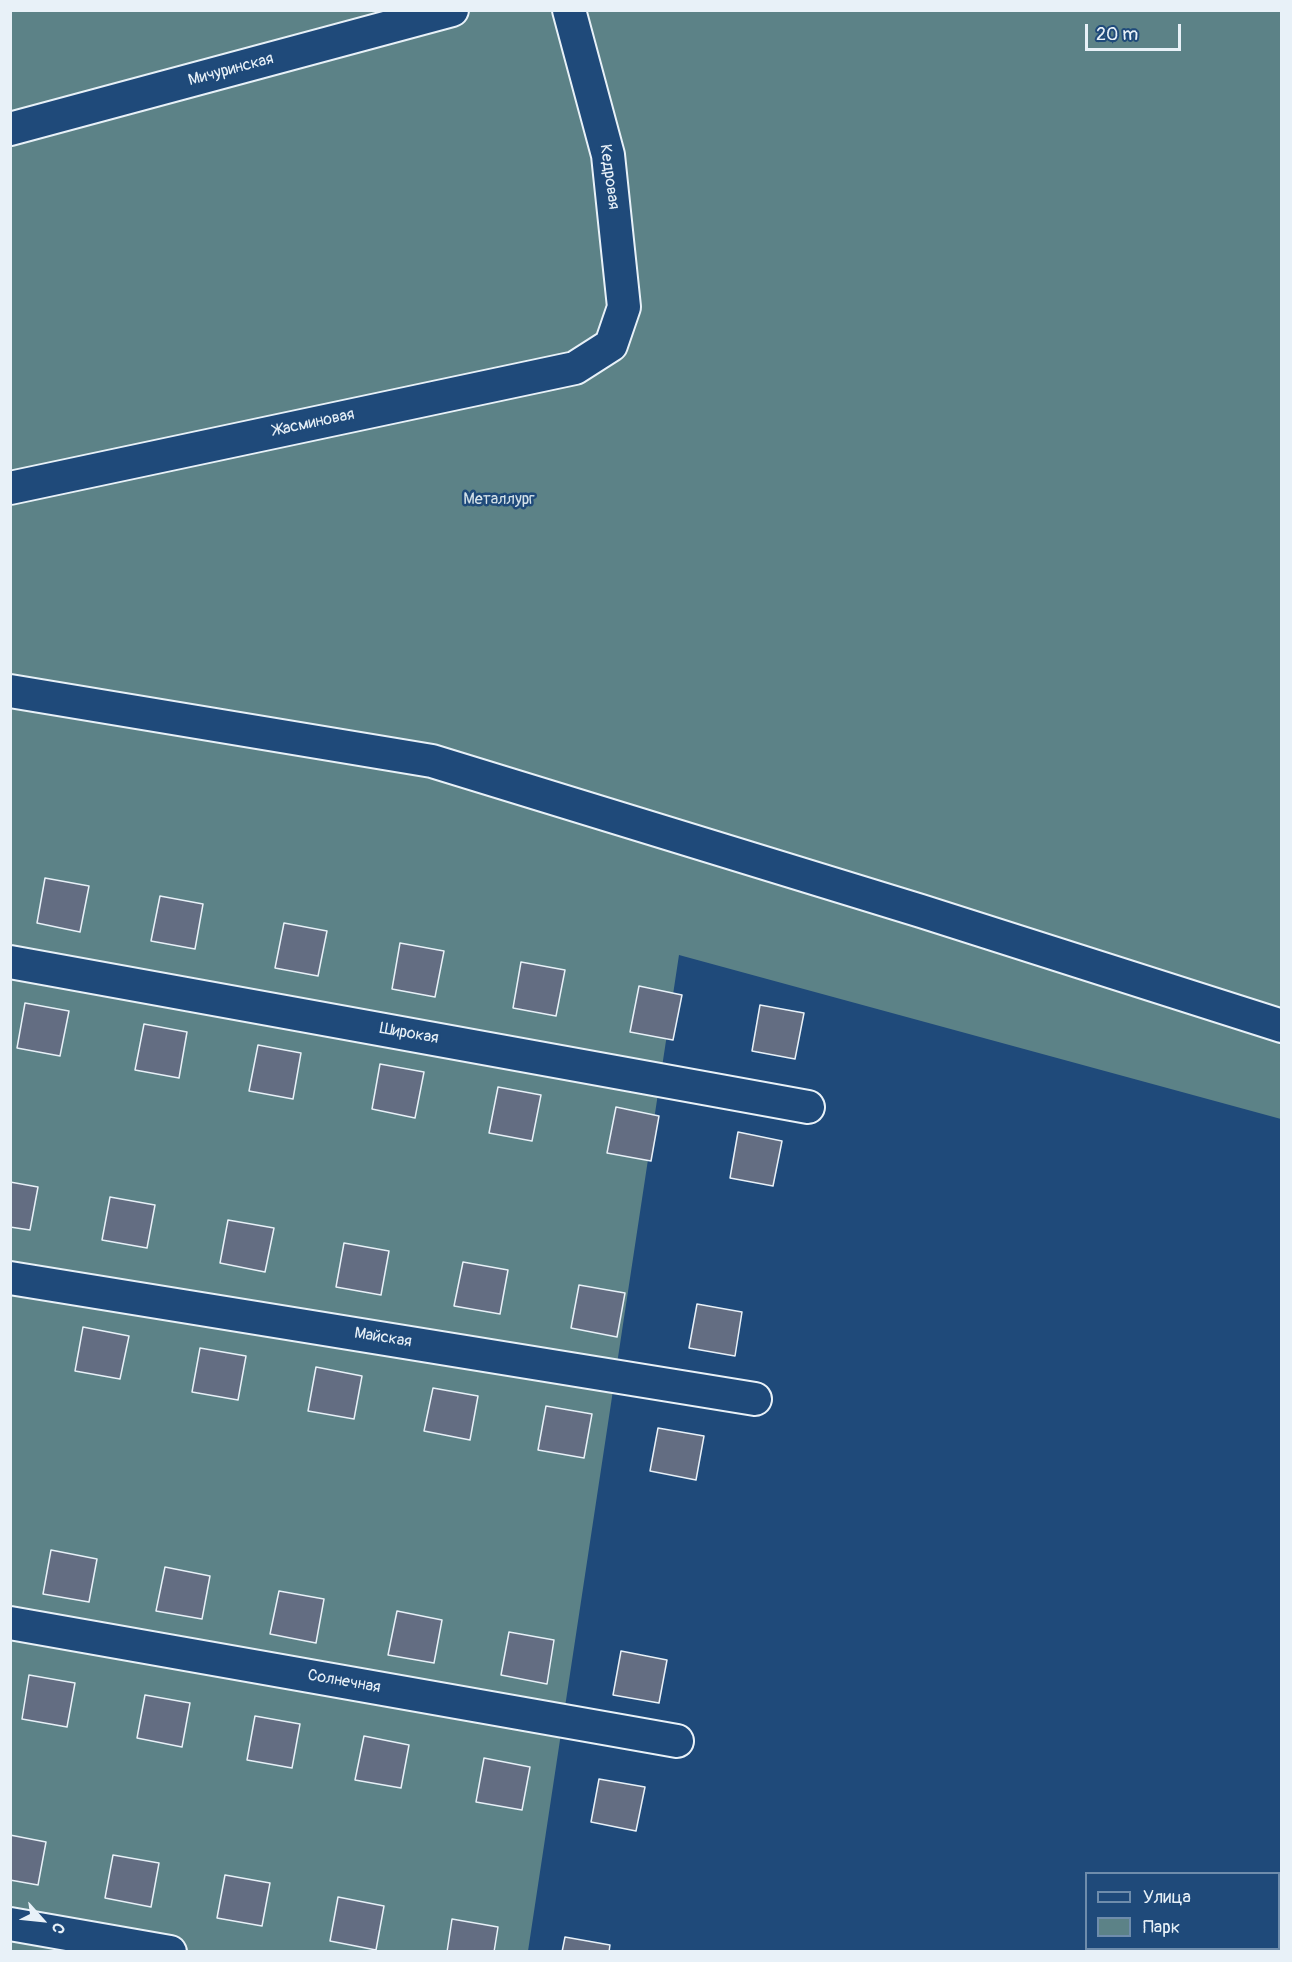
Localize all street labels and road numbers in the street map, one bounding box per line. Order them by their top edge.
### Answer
street label: Мичуринская [186,49,276,91]
street label: Кедровая [595,143,623,211]
street label: Жасминовая [272,405,356,441]
street label: Широкая [378,1019,440,1049]
street label: Майская [353,1324,413,1352]
street label: Солнечная [306,1666,382,1698]

